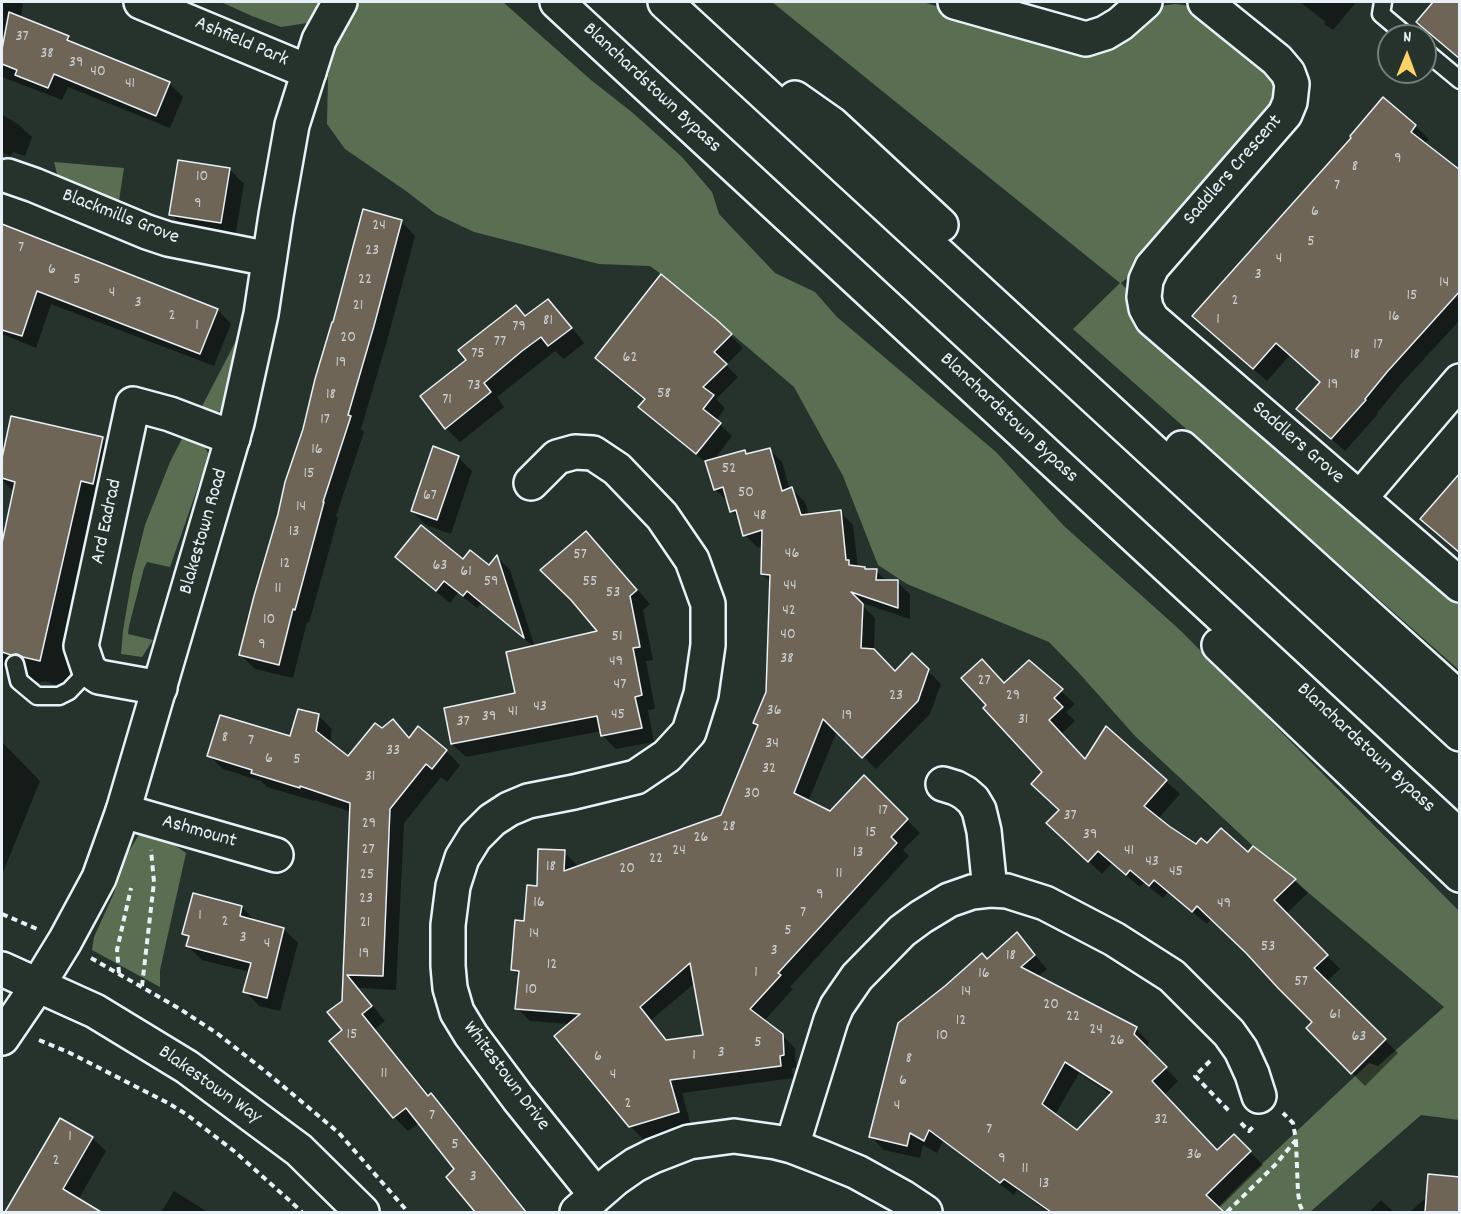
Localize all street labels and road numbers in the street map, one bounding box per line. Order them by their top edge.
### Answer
street label: Ashfield Park [191,13,291,73]
street label: Blanchardstown Bypass [577,19,725,159]
street label: Saddlers Crescent [1179,111,1289,231]
street label: Blackmills Grove [58,185,182,251]
street label: Blanchardstown Bypass [934,349,1082,489]
street label: Saddlers Grove [1246,397,1348,491]
street label: Blakestown Road [176,466,234,598]
street label: Ard Eadrad [87,477,129,567]
street label: Blanchardstown Bypass [1291,679,1439,819]
street label: Ashmount [159,811,239,855]
street label: Whitestown Drive [456,1018,554,1136]
street label: Blakestown Way [153,1041,265,1131]

